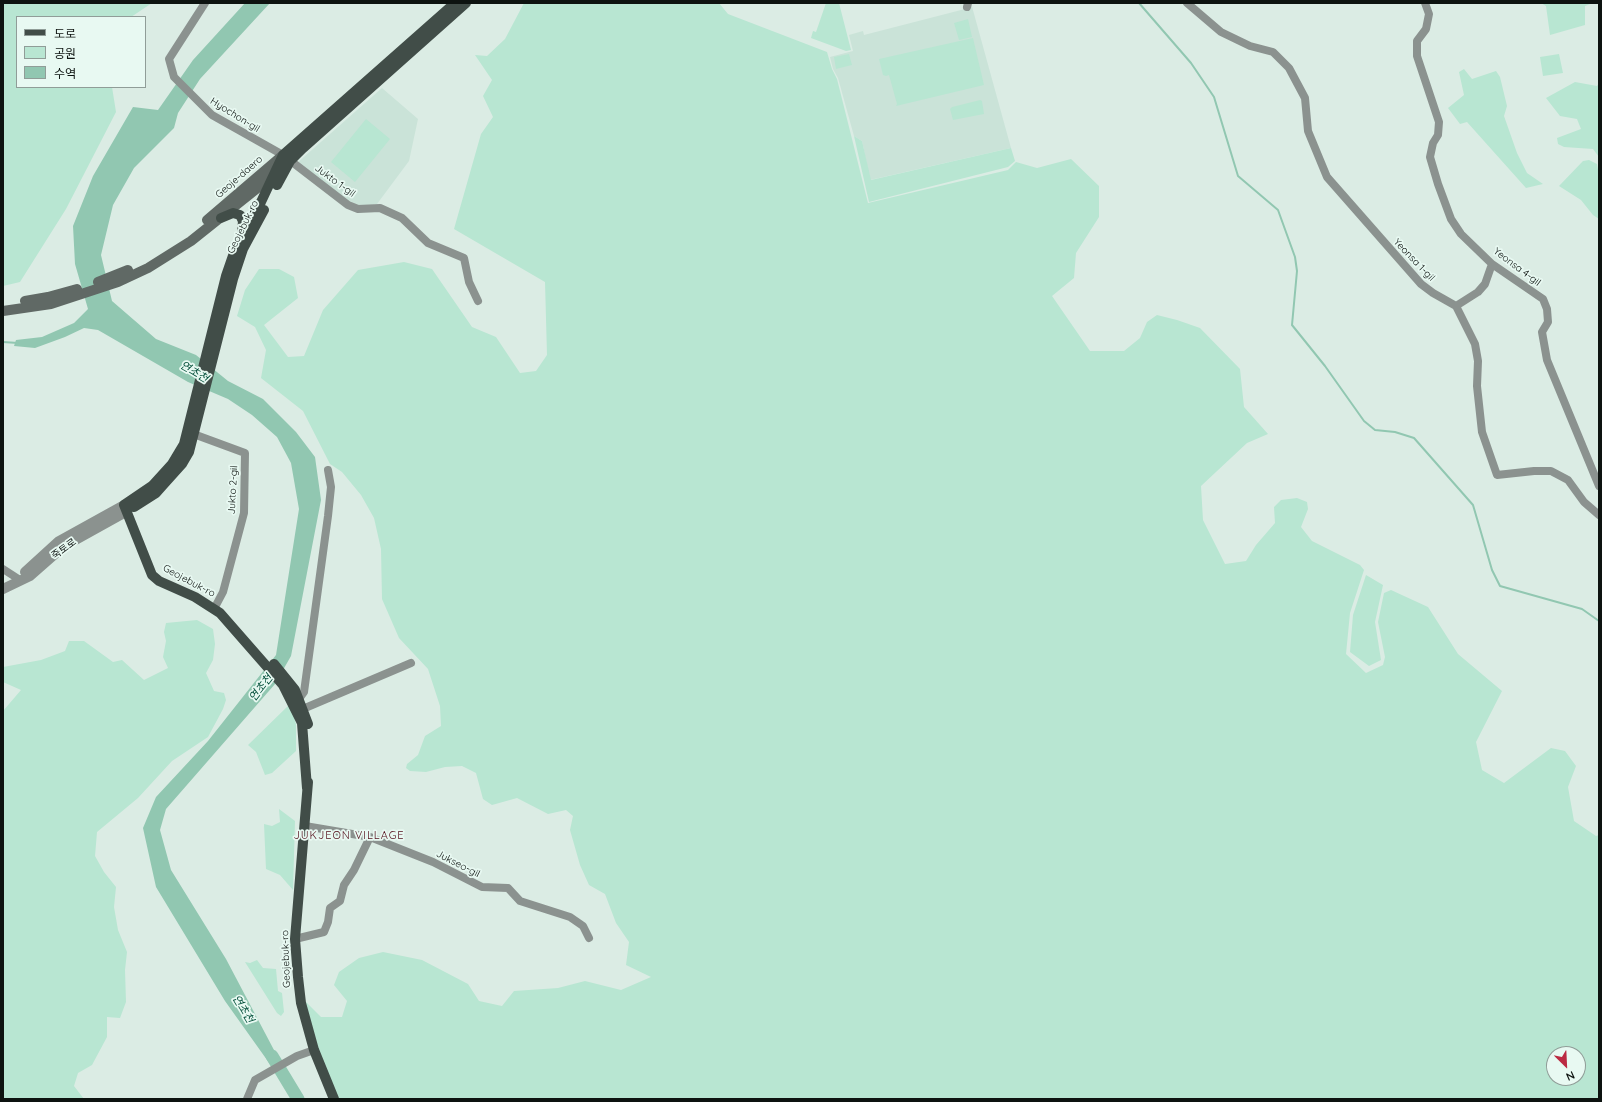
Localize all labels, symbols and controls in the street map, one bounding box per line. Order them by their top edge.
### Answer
legend [16,16,146,88]
text: 도로 [54,26,76,41]
text: 공원 [54,46,76,61]
text: 수역 [54,66,76,81]
street label: Hyochon-gil [208,95,262,135]
street label: Geoje-daero [213,153,265,201]
street label: Jukto 1-gil [312,162,358,200]
street label: Geojebuk-ro [225,198,261,256]
street label: Yeonsa 1-gil [1391,236,1437,284]
street label: Yeonsa 4-gil [1491,245,1543,289]
water label: 연초천 [178,359,210,385]
street label: Jukto 2-gil [226,465,240,515]
street label: 죽토로 [49,536,79,562]
street label: Geojebuk-ro [161,562,217,600]
water label: 연초천 [246,672,276,704]
district label: JUKJEON VILLAGE [293,829,405,843]
street label: Jukseo-gil [434,848,482,880]
street label: Geojebuk-ro [279,930,293,988]
water label: 연초천 [230,993,256,1025]
north arrow [1546,1046,1586,1086]
text: N [1564,1068,1577,1084]

